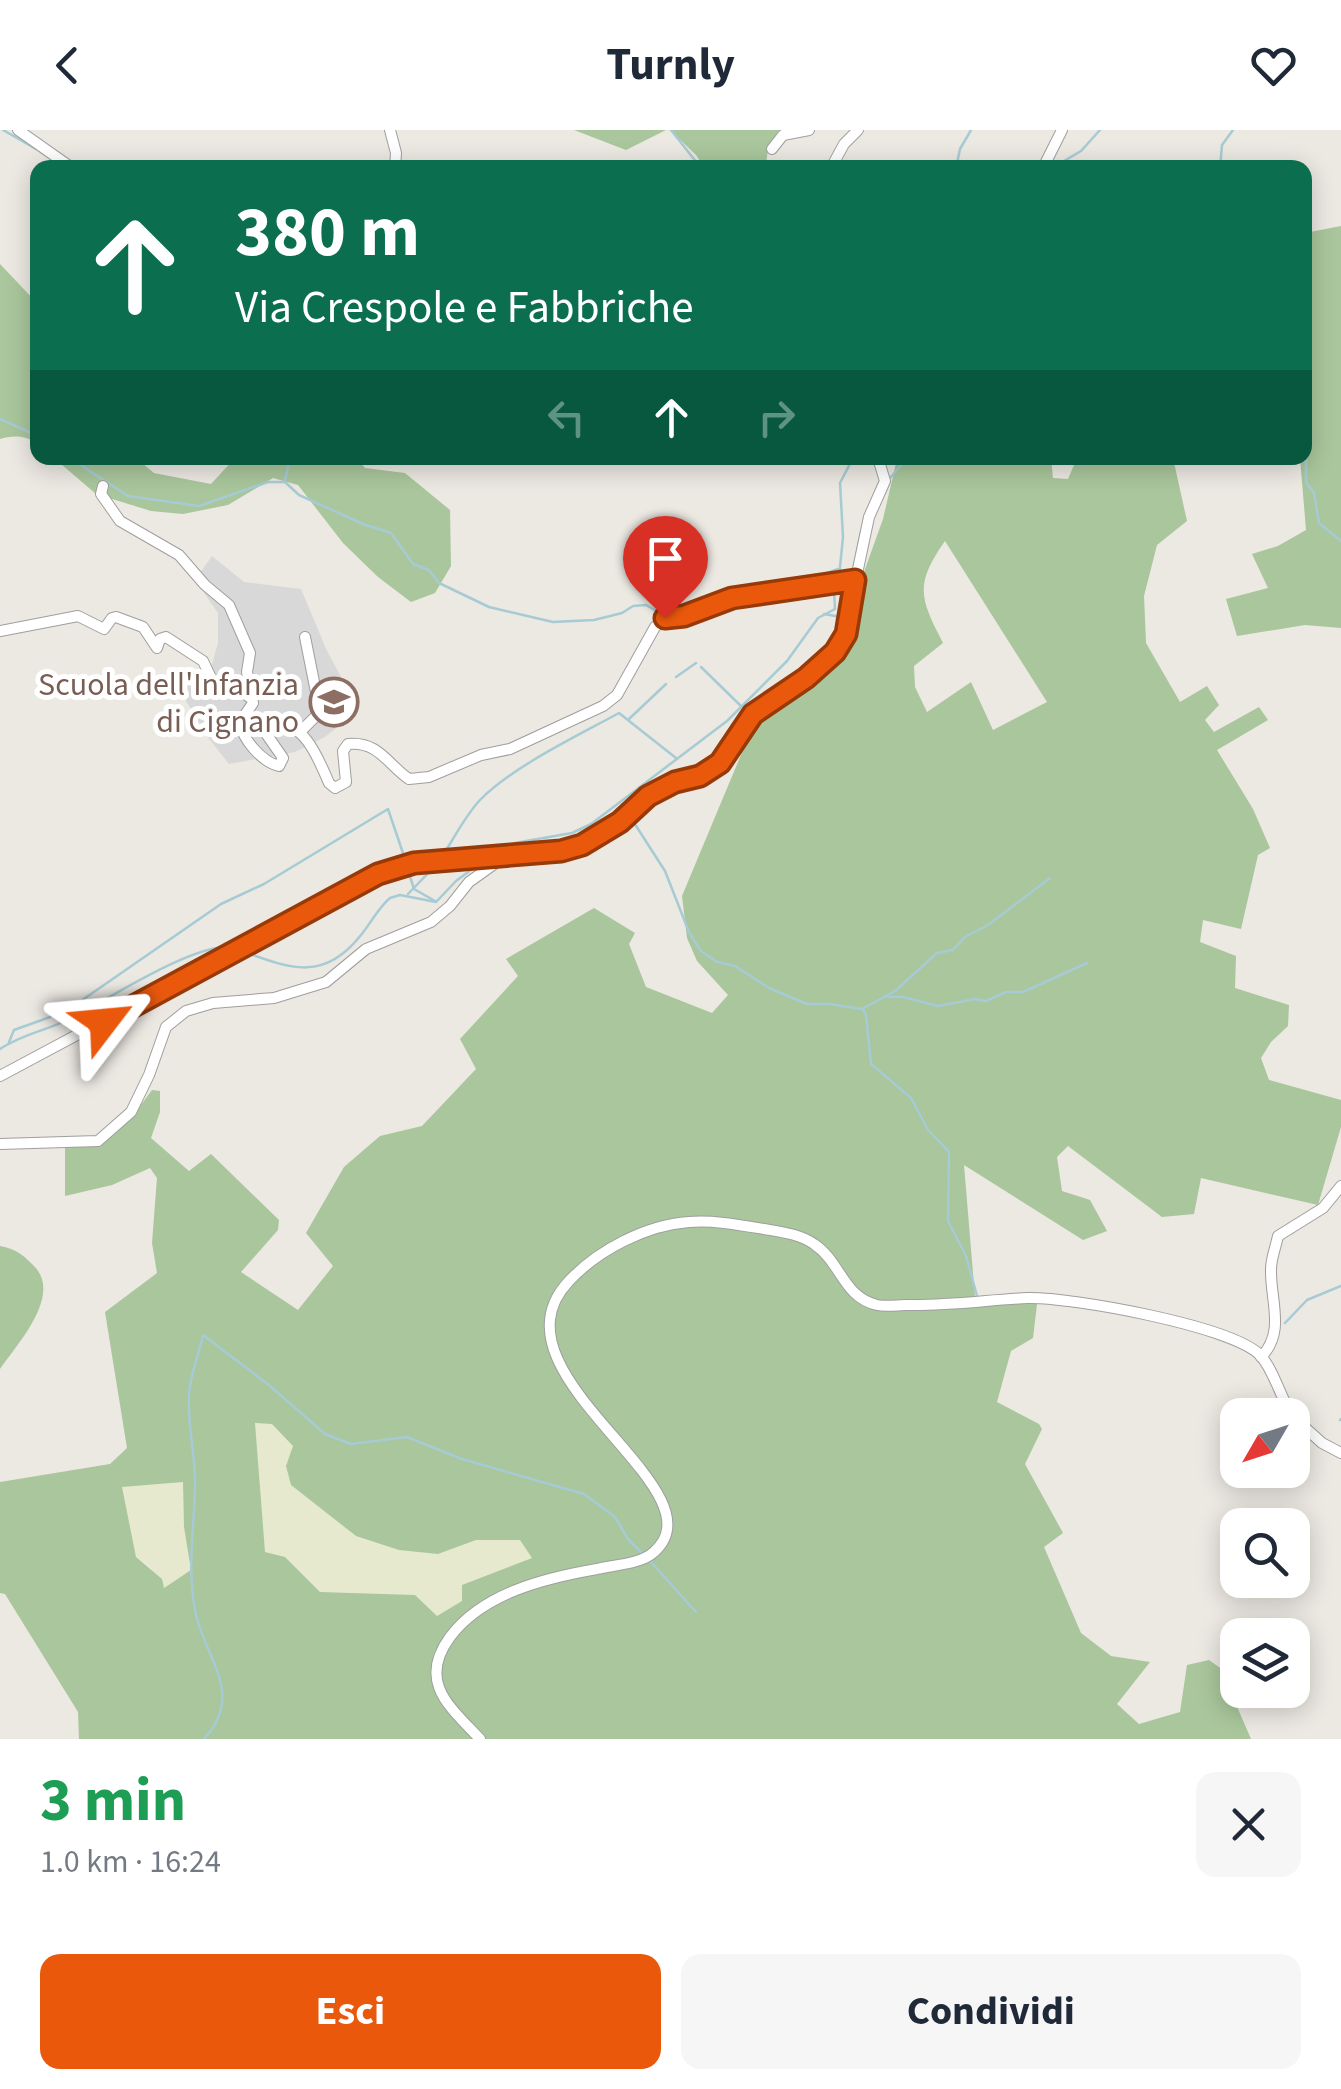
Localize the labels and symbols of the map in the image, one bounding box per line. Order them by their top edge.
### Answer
pin [623,516,708,619]
place label: Scuola dell'Infanzia di Cignano [38,662,299,745]
school or university icon: Scuola dell'Infanzia di Cignano [308,676,360,728]
position arrow [52,970,156,1074]
north arrow [1220,1398,1310,1488]

